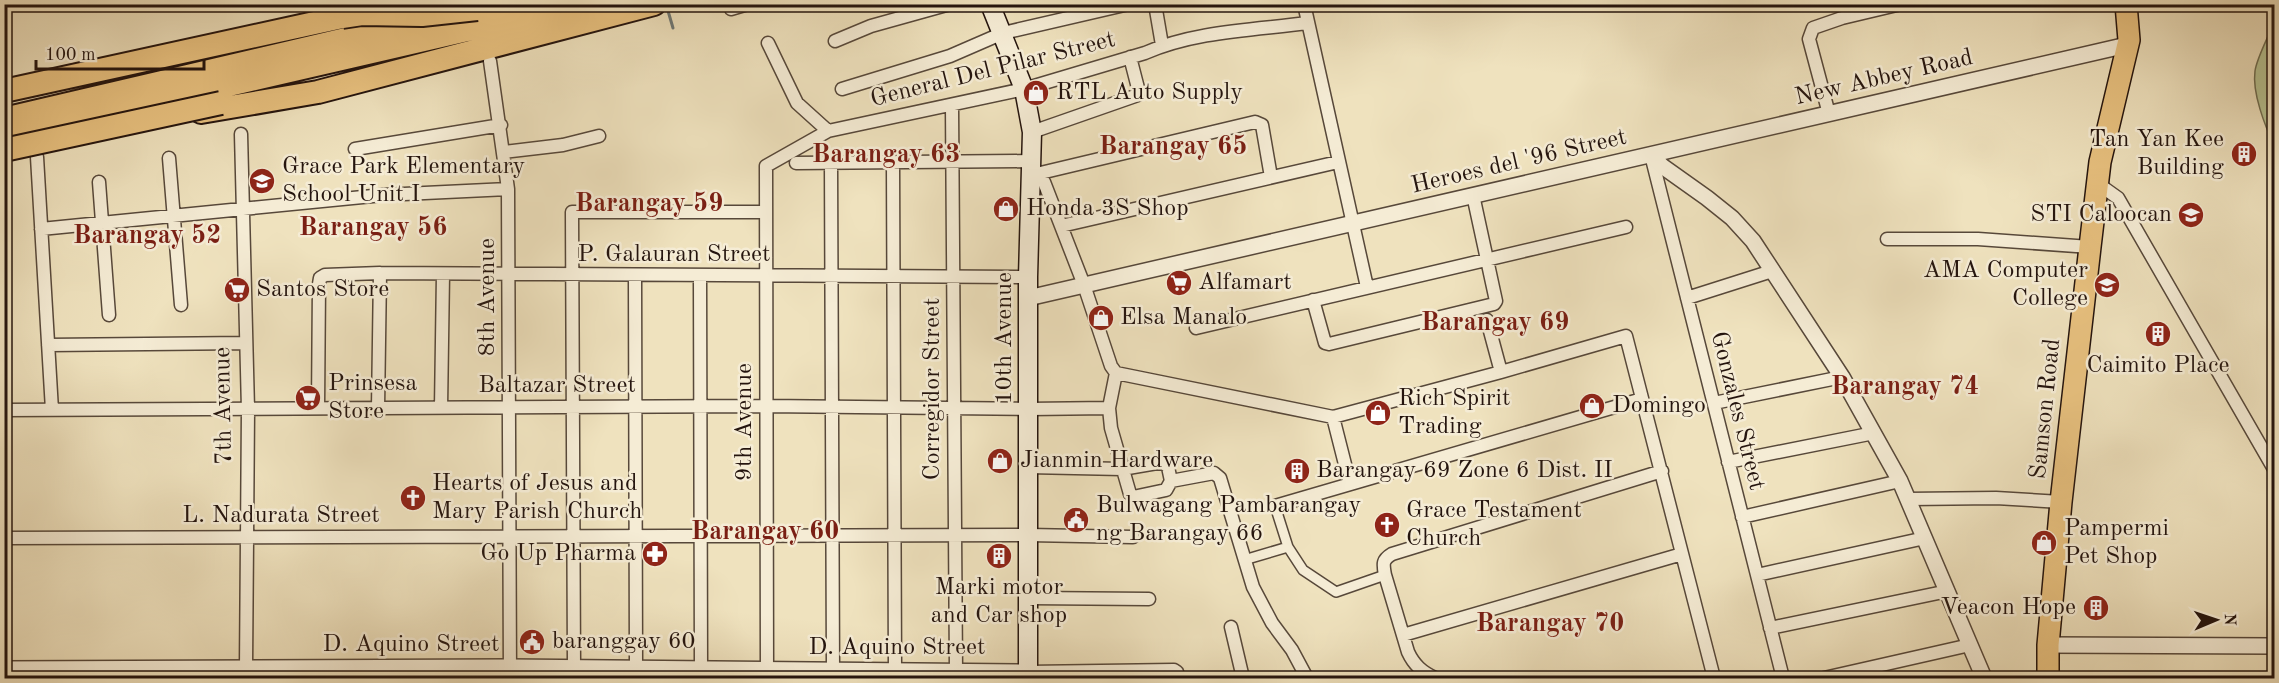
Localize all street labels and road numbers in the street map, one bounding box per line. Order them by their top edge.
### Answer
street label: General Del Pilar Street [868,28,1118,112]
street label: New Abbey Road [1793,46,1975,110]
street label: Heroes del '96 Street [1409,125,1629,199]
street label: 8th Avenue [476,238,500,356]
street label: P. Galauran Street [578,243,770,267]
street label: 10th Avenue [993,272,1017,404]
street label: Corregidor Street [921,298,945,480]
street label: Gonzales Street [1706,329,1768,493]
street label: Samson Road [2027,337,2065,481]
street label: 7th Avenue [211,347,237,465]
street label: 9th Avenue [733,363,757,481]
street label: Baltazar Street [478,374,636,398]
street label: L. Nadurata Street [182,504,380,528]
street label: D. Aquino Street [322,633,500,657]
street label: D. Aquino Street [808,636,986,660]

